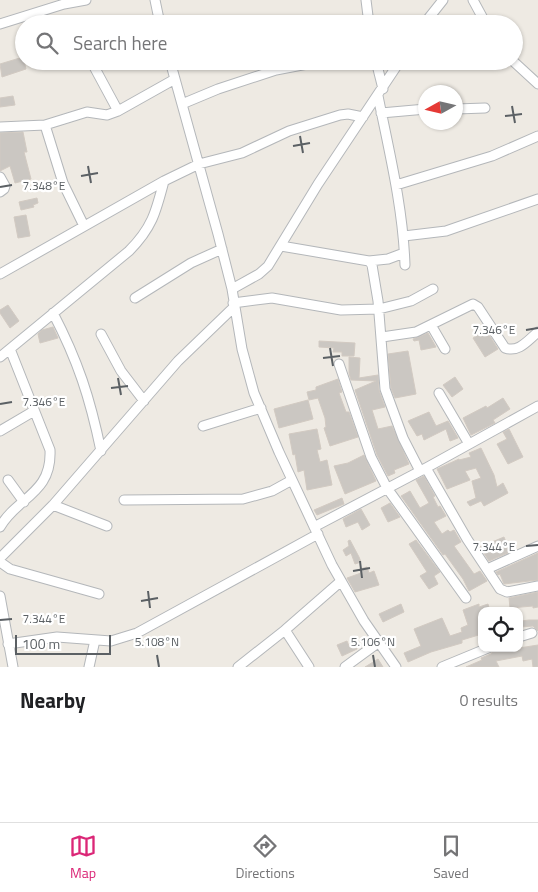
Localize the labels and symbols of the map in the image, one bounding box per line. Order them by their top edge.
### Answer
north arrow [418,85,463,130]
text: 7.348°E [23,176,66,195]
text: 7.346°E [473,320,516,339]
text: 7.346°E [23,392,66,411]
text: 7.344°E [473,537,516,556]
text: 7.344°E [23,609,66,628]
scale bar [15,632,111,655]
text: 5.108°N [135,632,179,651]
text: 5.106°N [351,632,395,651]

